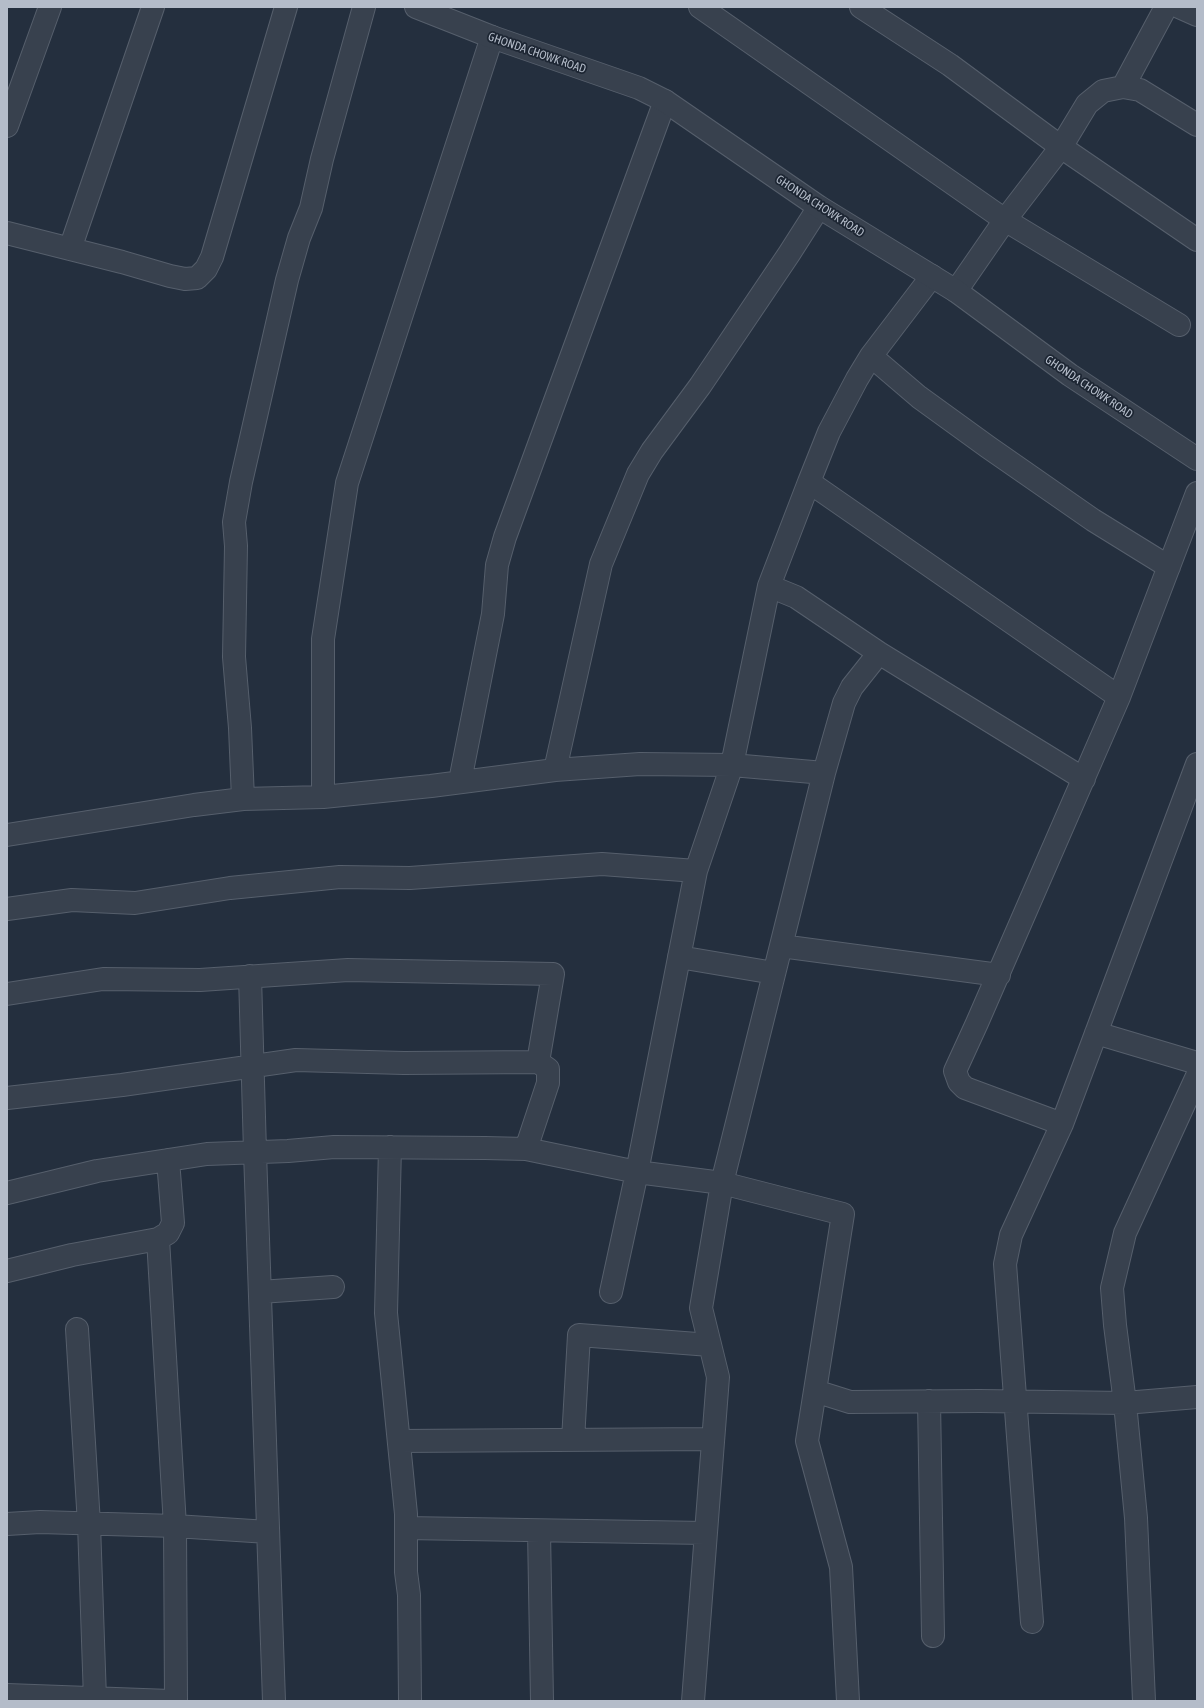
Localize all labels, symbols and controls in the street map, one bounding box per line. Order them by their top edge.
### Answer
street label: GHONDA CHOWK ROAD [486,29,588,77]
street label: GHONDA CHOWK ROAD [773,172,867,240]
street label: GHONDA CHOWK ROAD [1042,352,1136,422]

